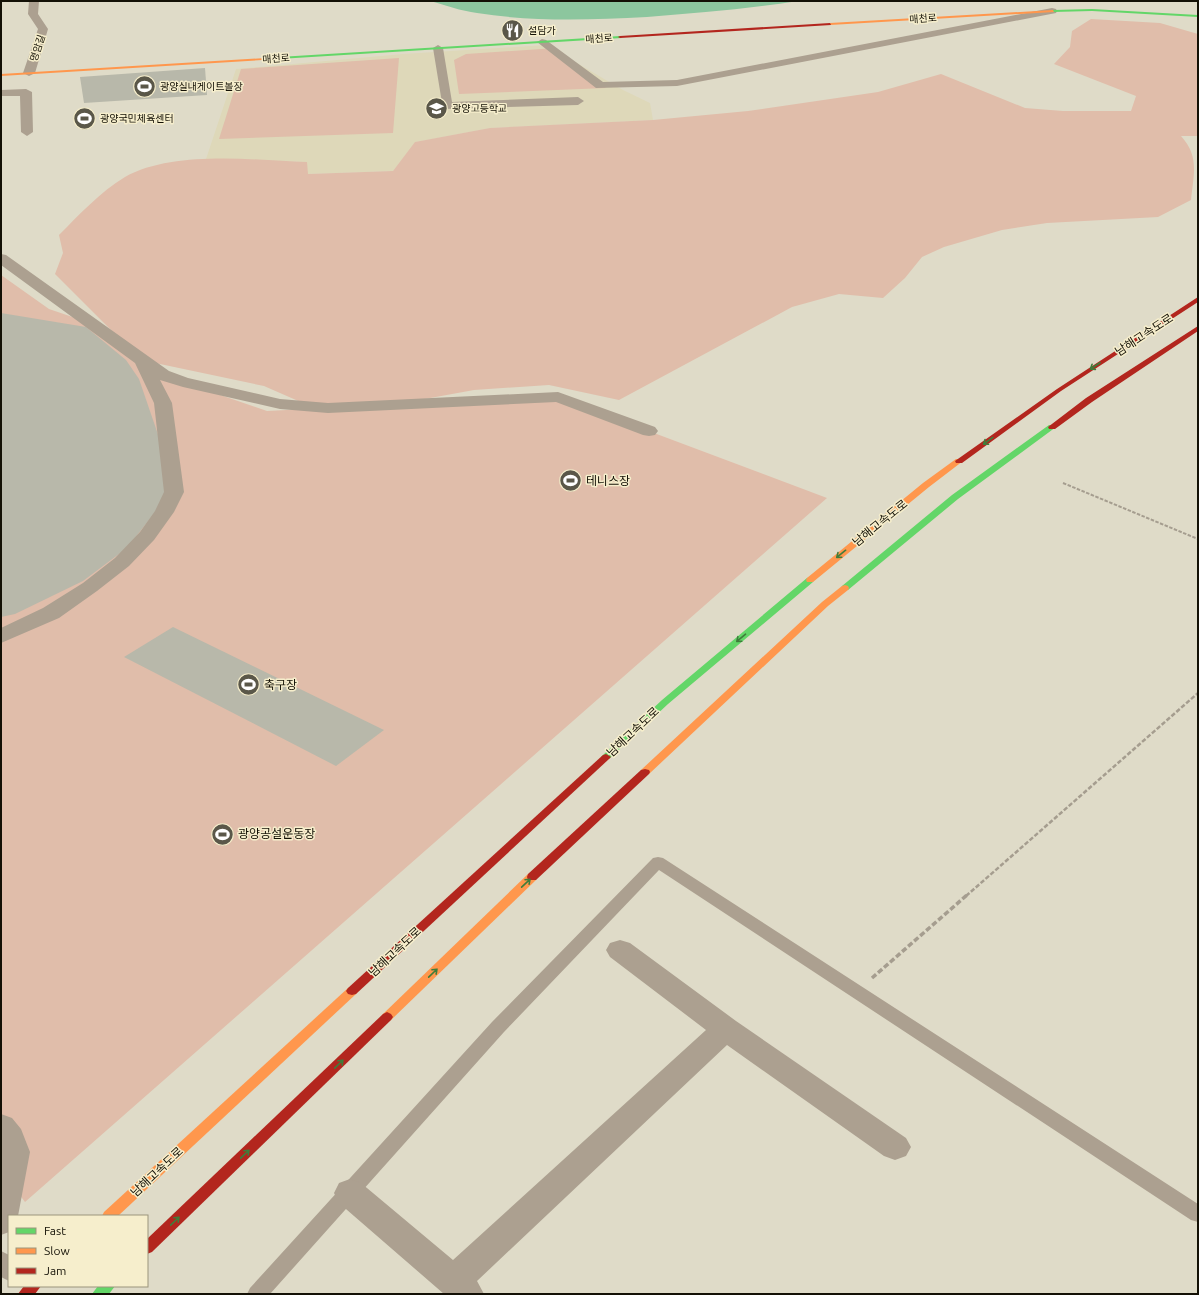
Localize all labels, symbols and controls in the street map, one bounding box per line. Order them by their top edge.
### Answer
street label: 매천로 [909,12,937,25]
restaurant icon: 설담가 [500,17,526,43]
place label: 설담가 [528,25,556,36]
street label: 매천로 [585,32,613,45]
street label: 명암길 [28,33,47,63]
street label: 매천로 [262,52,290,65]
sports icon: 광양실내게이트볼장 [131,73,157,99]
place label: 광양실내게이트볼장 [160,81,243,92]
school or university icon: 광양고등학교 [424,95,450,121]
place label: 광양고등학교 [452,103,507,114]
sports icon: 광양국민체육센터 [71,105,97,131]
place label: 광양국민체육센터 [100,113,174,124]
street label: 남해고속도로 [1112,311,1175,358]
one-way arrow [1089,363,1101,371]
one-way arrow [983,437,994,445]
sports icon: 테니스장 [557,468,583,494]
place label: 테니스장 [586,474,630,487]
street label: 남해고속도로 [850,497,910,549]
one-way arrow [836,550,847,559]
one-way arrow [736,633,747,642]
sports icon: 축구장 [235,672,261,698]
place label: 축구장 [264,678,297,691]
street label: 남해고속도로 [604,704,661,759]
sports icon: 광양공설운동장 [210,821,236,847]
place label: 광양공설운동장 [238,827,315,840]
one-way arrow [521,878,531,888]
street label: 남해고속도로 [366,924,423,979]
one-way arrow [428,968,438,978]
one-way arrow [334,1059,344,1068]
street label: 남해고속도로 [128,1144,185,1199]
one-way arrow [240,1149,250,1159]
legend [8,1215,148,1287]
one-way arrow [170,1216,180,1226]
text: Fast [44,1224,66,1237]
text: Slow [44,1244,70,1257]
text: Jam [44,1264,66,1277]

